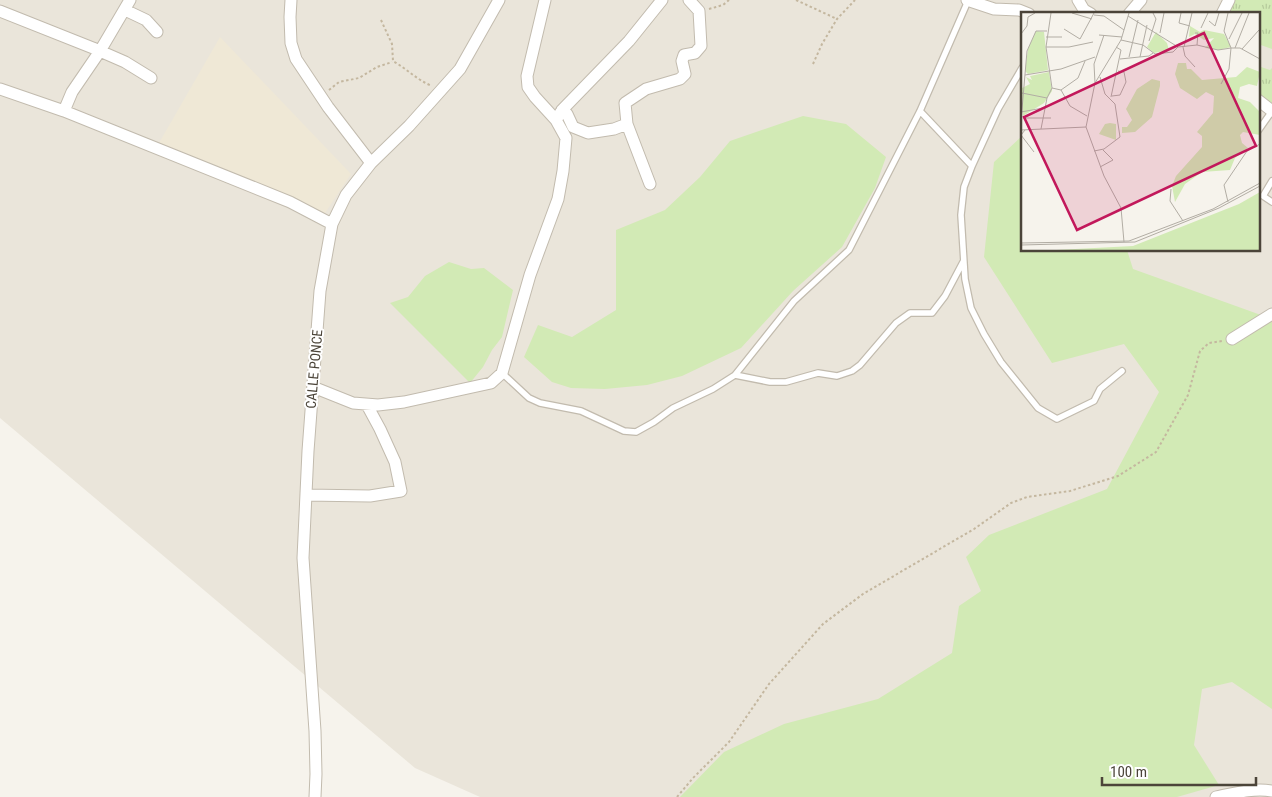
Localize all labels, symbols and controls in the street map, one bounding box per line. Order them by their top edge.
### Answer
inset map [1021,12,1260,251]
street label: CALLE PONCE [303,329,325,409]
scale bar [1102,754,1256,786]
text: 100 m [1110,763,1147,781]

